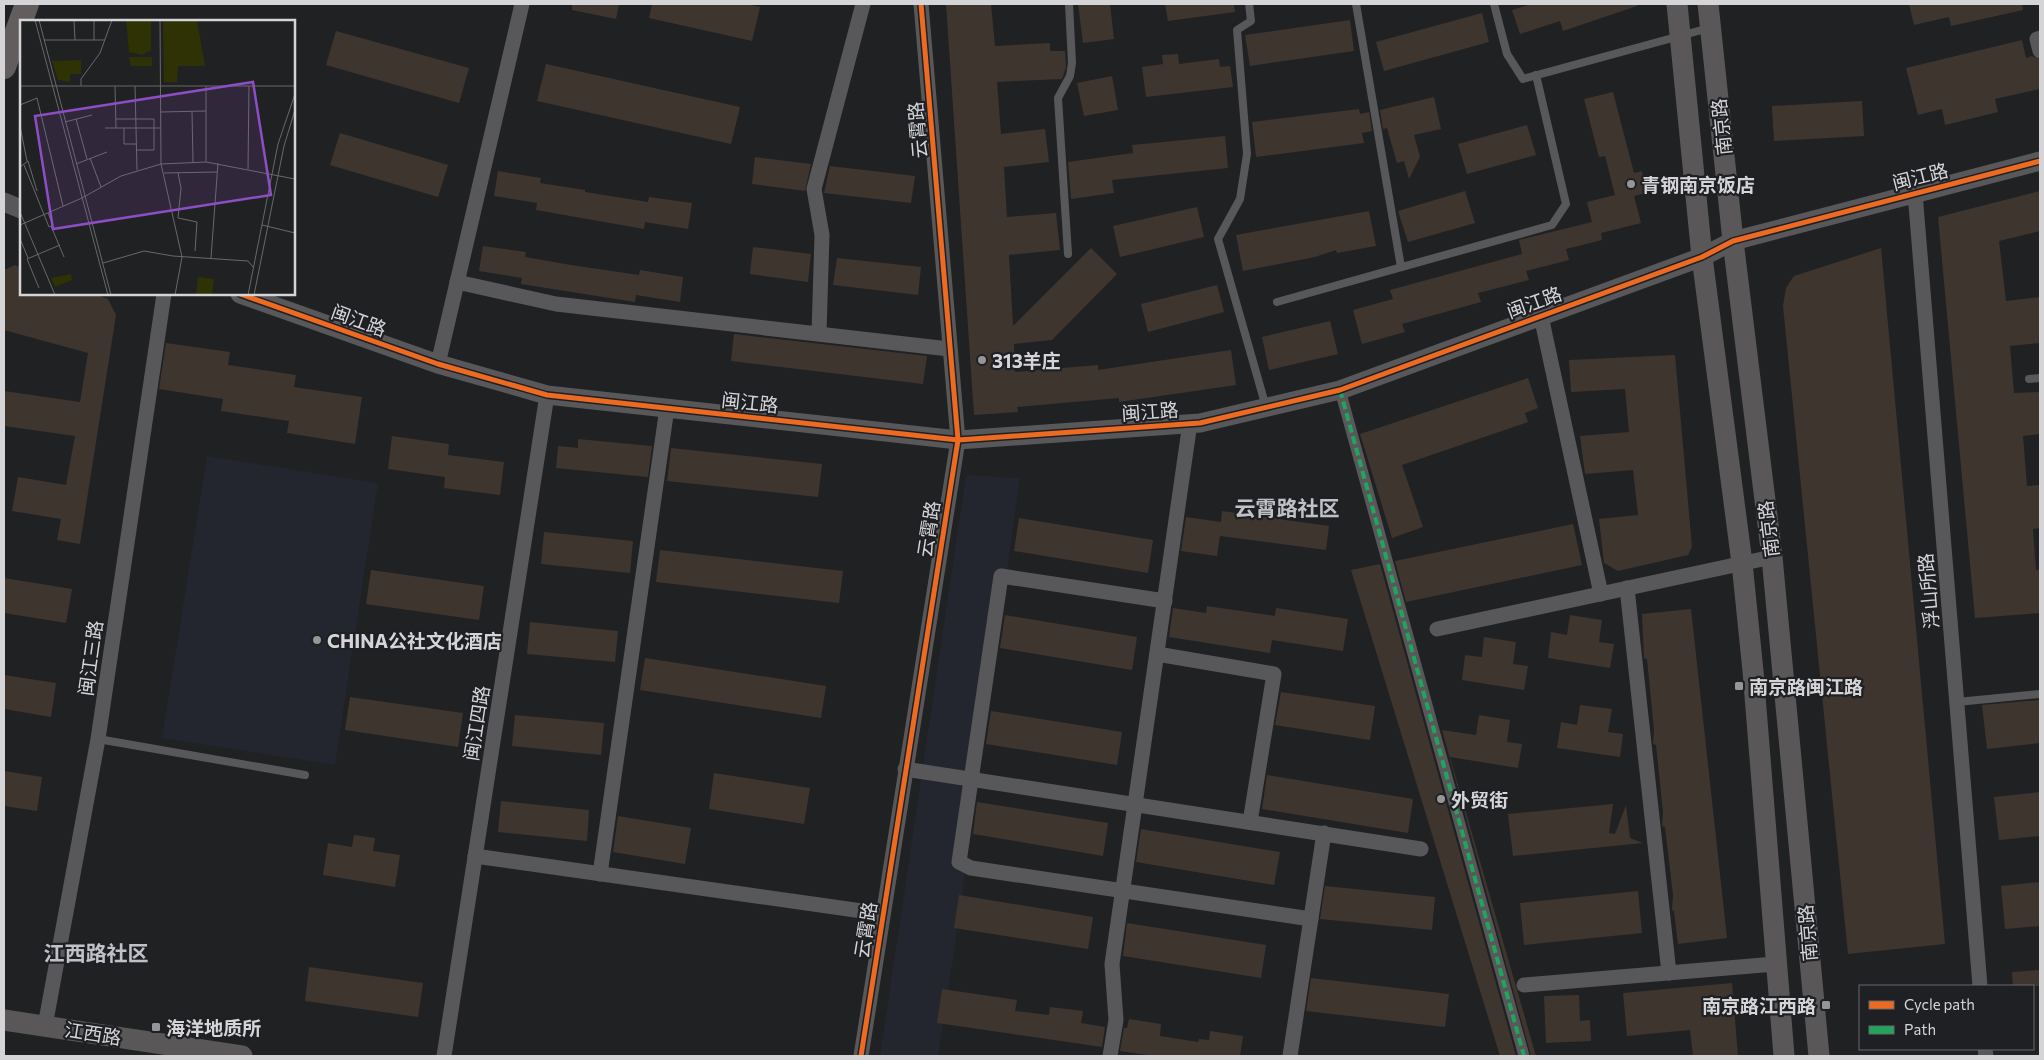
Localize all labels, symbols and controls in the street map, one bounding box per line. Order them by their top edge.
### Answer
inset map [20,20,295,295]
street label: 南京路 [1707,97,1735,157]
street label: 云霄路 [903,101,931,159]
street label: 闽江路 [1890,158,1950,194]
place label: 青钢南京饭店 [1641,173,1755,196]
marker: 青钢南京饭店 [1625,178,1637,190]
street label: 闽江路 [1503,281,1565,323]
street label: 闽江路 [328,299,390,341]
place label: 313羊庄 [992,349,1061,372]
marker: 313羊庄 [976,354,988,366]
street label: 闽江路 [720,388,780,416]
street label: 闽江路 [1121,398,1179,424]
district label: 云霄路社区 [1235,495,1340,520]
street label: 云霄路 [912,499,944,559]
street label: 南京路 [1753,499,1783,559]
street label: 浮山所路 [1913,552,1943,630]
street label: 闽江三路 [73,619,107,697]
place label: CHINA公社文化酒店 [327,629,502,652]
marker: CHINA公社文化酒店 [311,634,323,646]
place label: 南京路闽江路 [1749,675,1863,698]
marker: 南京路闽江路 [1733,680,1745,692]
street label: 闽江四路 [459,684,493,762]
place label: 外贸街 [1451,788,1508,811]
marker: 外贸街 [1435,793,1447,805]
street label: 云霄路 [849,900,881,960]
street label: 南京路 [1793,904,1821,962]
district label: 江西路社区 [44,940,149,965]
legend [1859,985,2034,1050]
place label: 南京路江西路 [1702,994,1816,1017]
text: Cycle path [1904,995,1975,1013]
marker: 南京路江西路 [1820,999,1832,1011]
place label: 海洋地质所 [166,1016,261,1039]
street label: 江西路 [63,1017,123,1049]
text: Path [1904,1020,1936,1038]
marker: 海洋地质所 [150,1021,162,1033]

